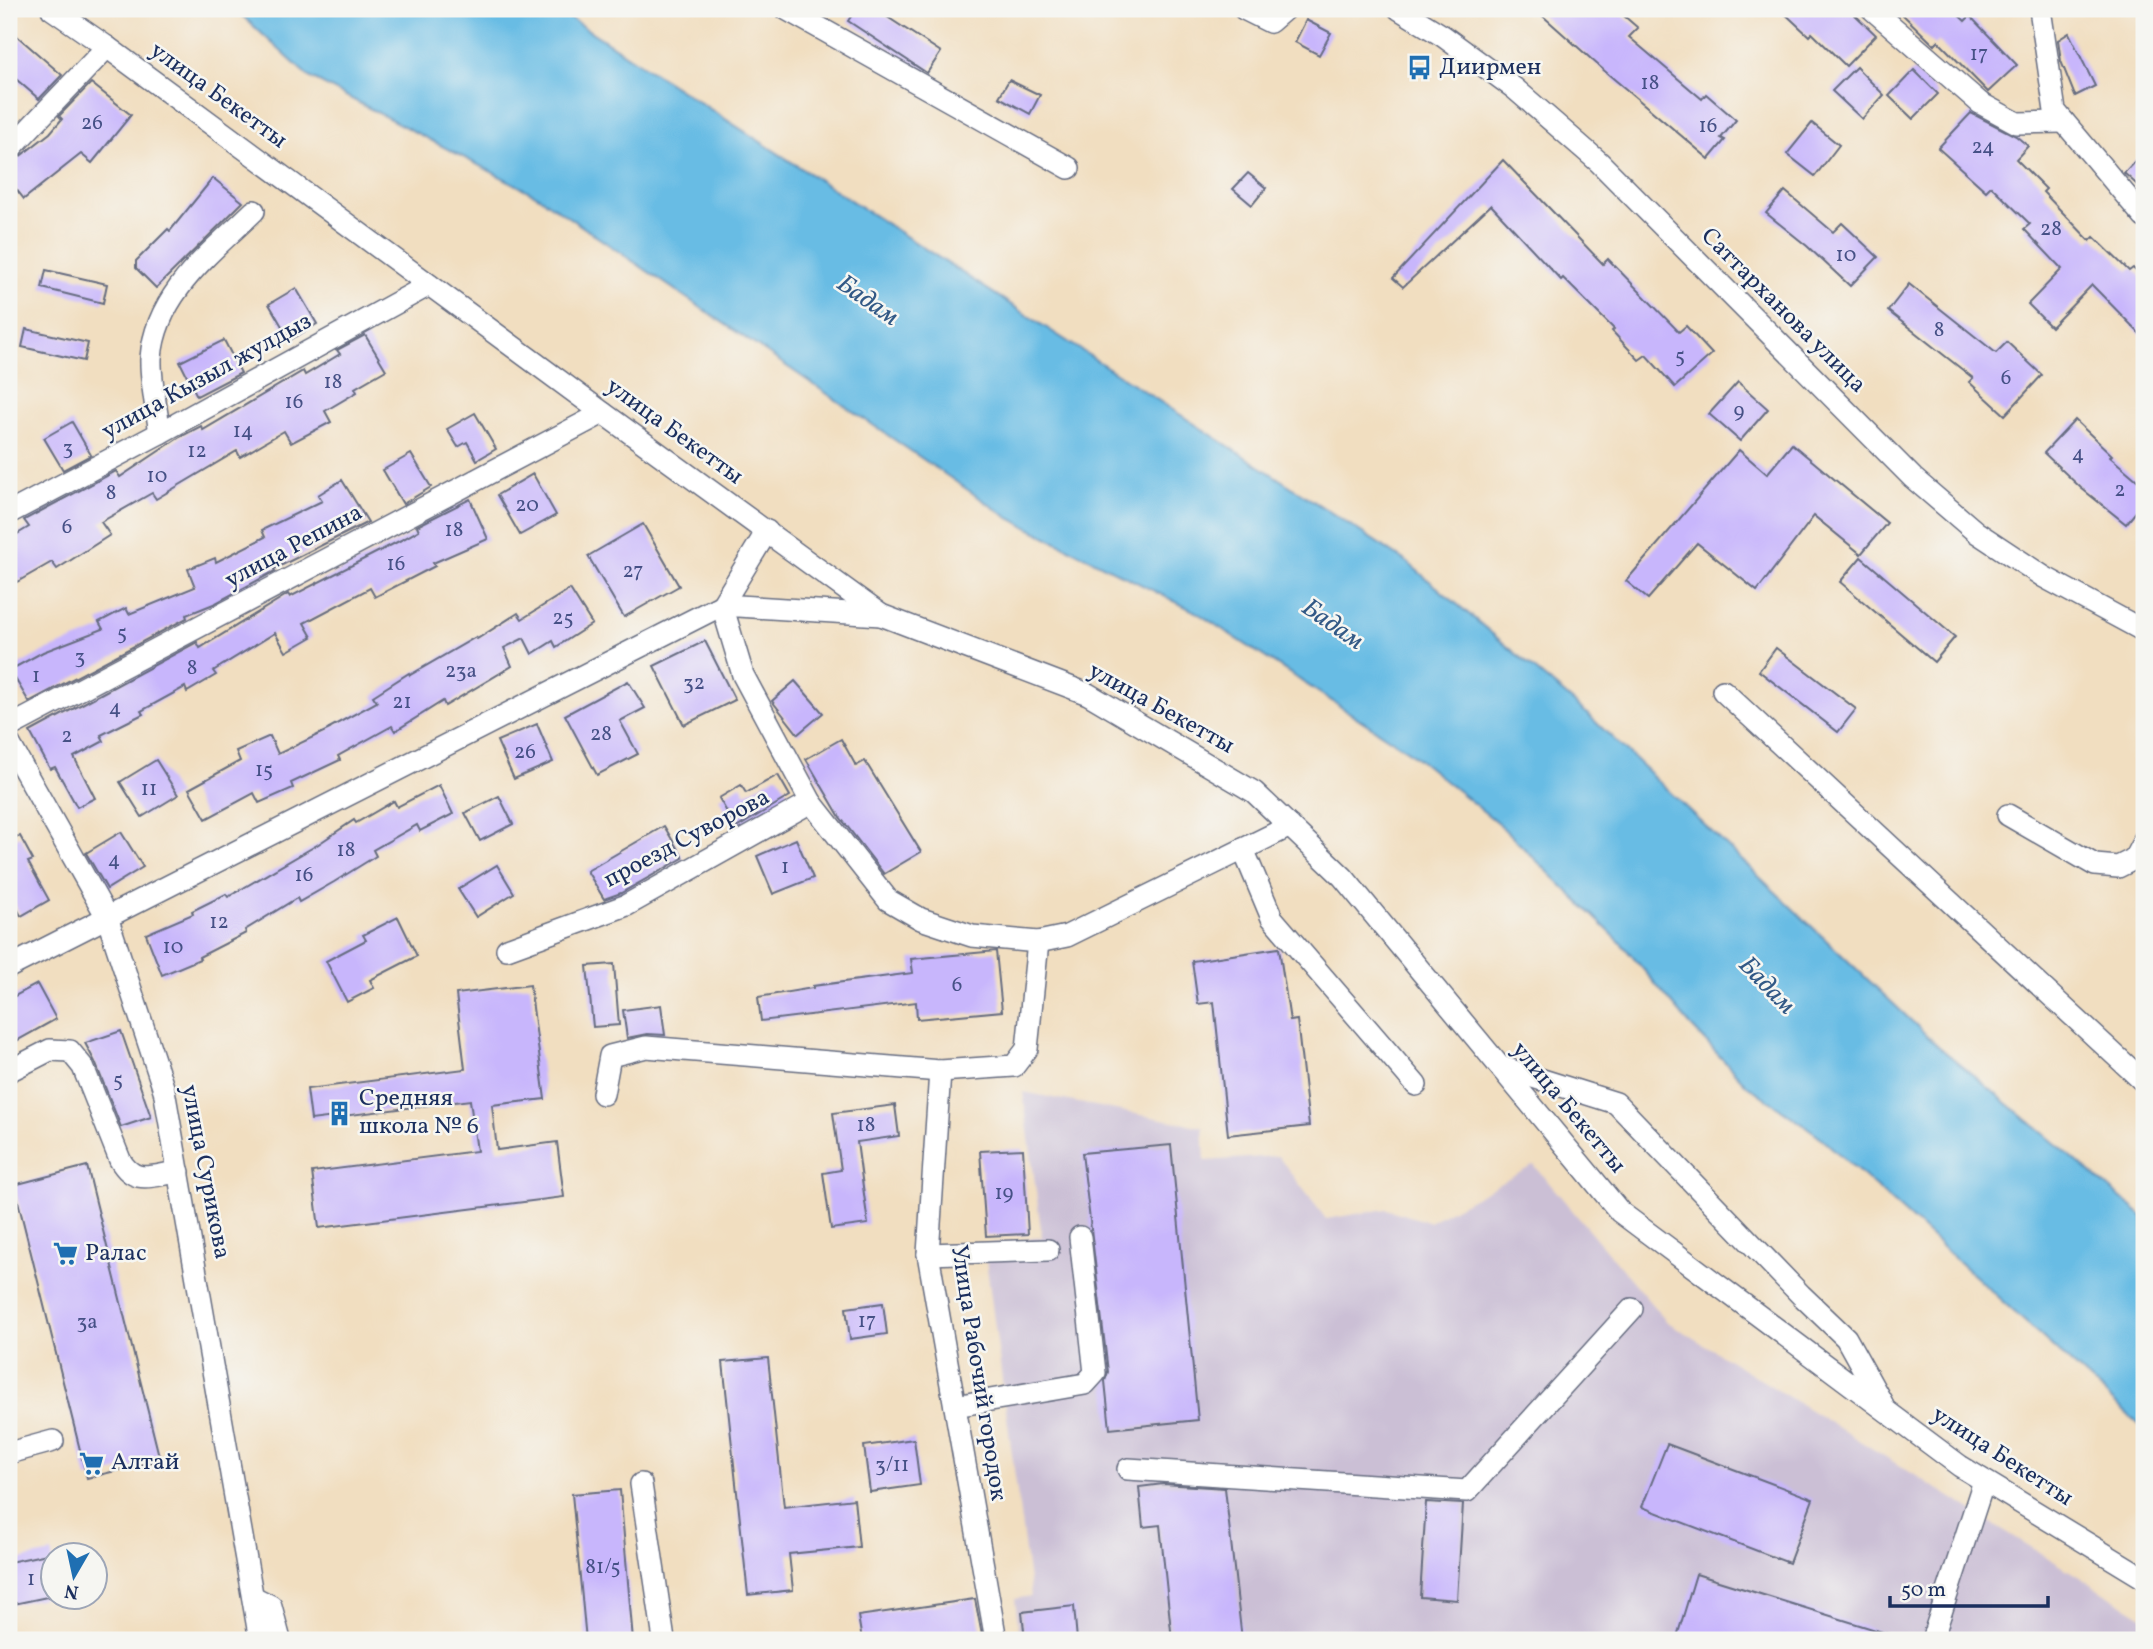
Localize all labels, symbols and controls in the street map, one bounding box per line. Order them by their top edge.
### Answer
street label: улица Бекетты [142,34,294,158]
house number: 17 [1970,40,1988,69]
place label: Диирмен [1439,51,1541,85]
bus stop icon: Диирмен [1405,54,1433,82]
house number: 18 [1641,69,1659,98]
house number: 26 [81,109,103,138]
house number: 16 [1699,112,1717,141]
house number: 24 [1971,133,1995,162]
house number: 28 [2040,215,2062,244]
street label: Саттарханова улица [1692,220,1874,402]
house number: 10 [1836,241,1856,270]
water label: Бадам [829,266,907,336]
street label: улица Кызыл жулдыз [96,305,318,449]
house number: 8 [1934,316,1944,345]
house number: 5 [1675,342,1685,371]
house number: 6 [2001,364,2011,393]
house number: 18 [324,368,342,397]
street label: улица Бекетты [598,370,750,494]
house number: 16 [285,388,303,417]
house number: 9 [1734,397,1745,426]
house number: 14 [233,417,253,446]
house number: 3 [63,434,73,463]
house number: 12 [187,437,207,466]
house number: 4 [2072,440,2084,469]
house number: 10 [147,462,167,491]
house number: 2 [2114,476,2126,505]
house number: 8 [106,479,116,508]
house number: 20 [515,491,539,520]
street label: улица Репина [219,496,369,598]
house number: 6 [62,513,72,542]
house number: 18 [445,516,463,545]
house number: 16 [387,550,405,579]
house number: 27 [623,557,643,586]
water label: Бадам [1294,590,1372,660]
house number: 25 [552,604,574,633]
house number: 5 [117,619,127,648]
house number: 3 [75,643,85,672]
house number: 8 [187,654,197,683]
street label: улица Бекетты [1082,655,1240,763]
house number: 23а [445,657,477,686]
house number: 1 [32,662,40,691]
house number: 32 [683,669,705,698]
house number: 21 [392,688,412,717]
house number: 4 [109,694,121,723]
house number: 28 [590,720,612,749]
house number: 2 [61,722,73,751]
house number: 26 [514,738,536,767]
house number: 15 [255,756,273,785]
house number: 11 [141,775,157,804]
street label: проезд Суворова [598,781,776,897]
house number: 18 [337,836,355,865]
house number: 4 [108,846,120,875]
house number: 1 [781,853,789,882]
house number: 16 [295,861,313,890]
house number: 12 [209,908,229,937]
house number: 10 [163,933,183,962]
water label: Бадам [1730,949,1804,1023]
house number: 6 [952,971,962,1000]
street label: улица Бекетты [1503,1035,1633,1181]
house number: 5 [113,1066,123,1095]
street label: улица Сурикова [171,1082,239,1262]
place label: Средняя школа № 6 [359,1082,479,1144]
building icon: Средняя школа № 6 [325,1099,353,1127]
house number: 18 [857,1111,875,1140]
house number: 19 [994,1179,1014,1208]
place label: Ралас [85,1237,147,1271]
supermarket icon: Ралас [51,1240,79,1268]
street label: Улица Рабочий городок [941,1243,1015,1504]
house number: 17 [858,1307,876,1336]
house number: 3а [76,1308,98,1337]
street label: улица Бекетты [1925,1398,2079,1516]
place label: Алтай [111,1446,179,1480]
supermarket icon: Алтай [77,1449,105,1477]
house number: 3/11 [875,1451,909,1480]
north arrow [38,1540,108,1610]
house number: 81/5 [585,1553,621,1582]
house number: 1 [27,1565,35,1594]
scale bar [1890,1565,2048,1609]
text: 50 m [1901,1576,1946,1605]
text: N [63,1577,81,1605]

